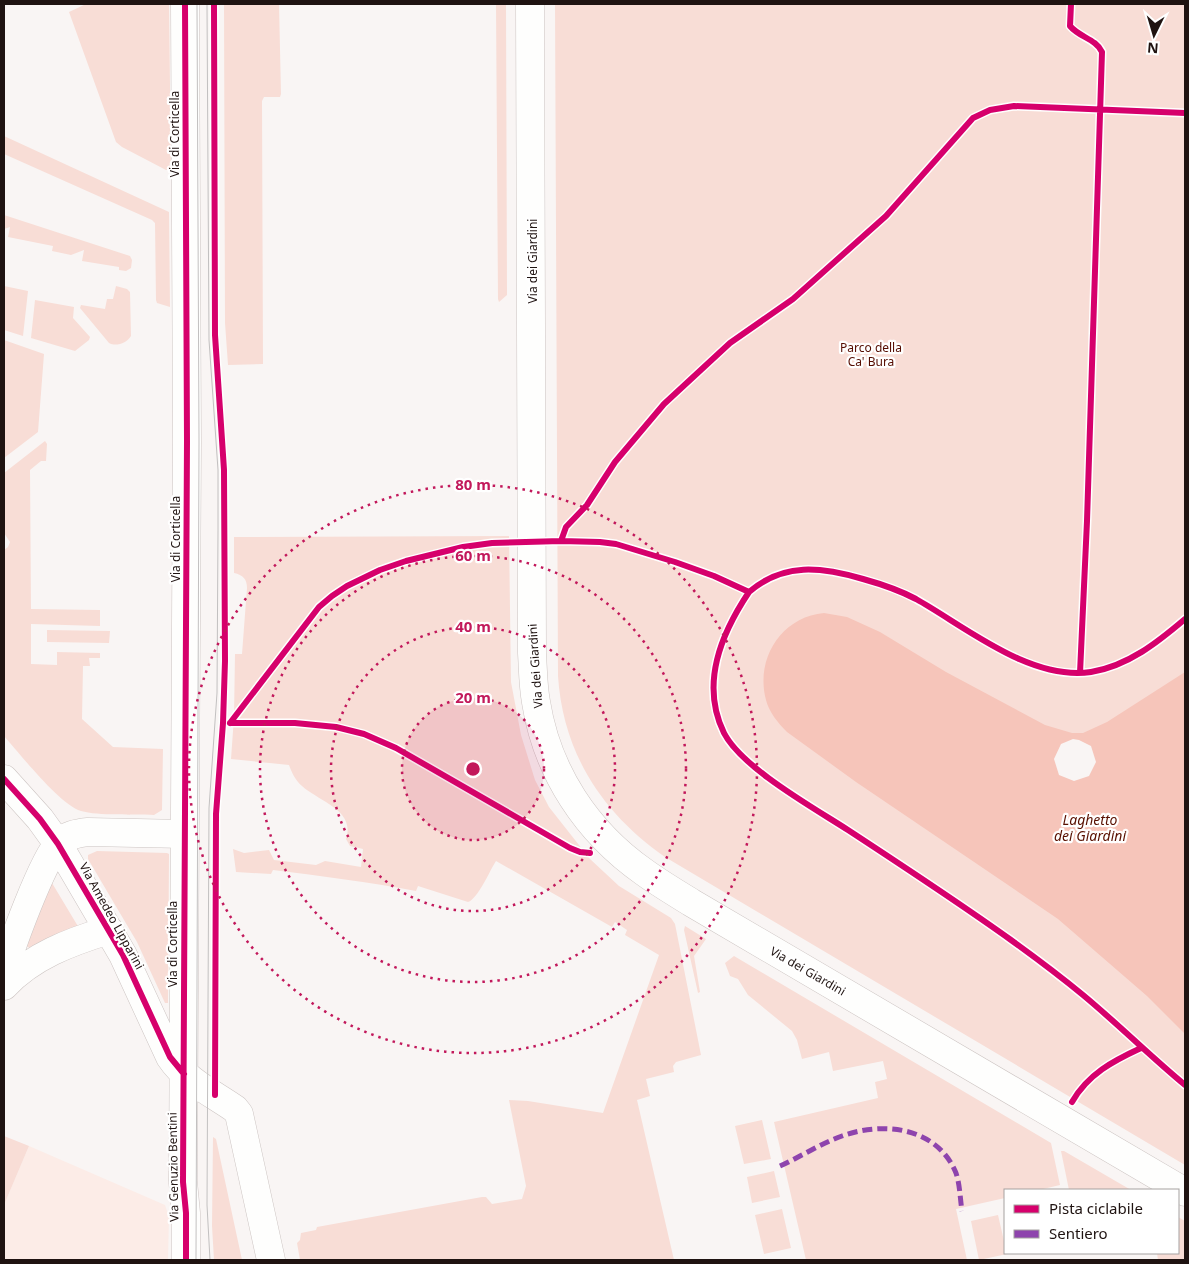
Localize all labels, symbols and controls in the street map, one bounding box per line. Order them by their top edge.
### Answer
north arrow [1129,10,1179,60]
text: N [1146,38,1159,58]
street label: Via di Corticella [166,91,183,177]
street label: Via dei Giardini [524,219,541,303]
park label: Parco della Ca' Bura [840,339,902,370]
text: 80 m [455,474,491,494]
street label: Via di Corticella [167,496,184,582]
text: 60 m [455,545,491,565]
text: 40 m [455,616,491,636]
street label: Via dei Giardini [524,623,546,709]
text: 20 m [455,687,491,707]
centre of rings [464,760,482,778]
water label: Laghetto dei Giardini [1054,810,1126,845]
street label: Via Amedeo Lipparini [76,859,148,973]
street label: Via di Corticella [164,901,181,987]
street label: Via dei Giardini [767,942,849,1000]
street label: Via Genuzio Bentini [164,1112,182,1222]
legend [1004,1189,1179,1254]
text: Pista ciclabile [1049,1198,1143,1218]
text: Sentiero [1049,1223,1108,1243]

